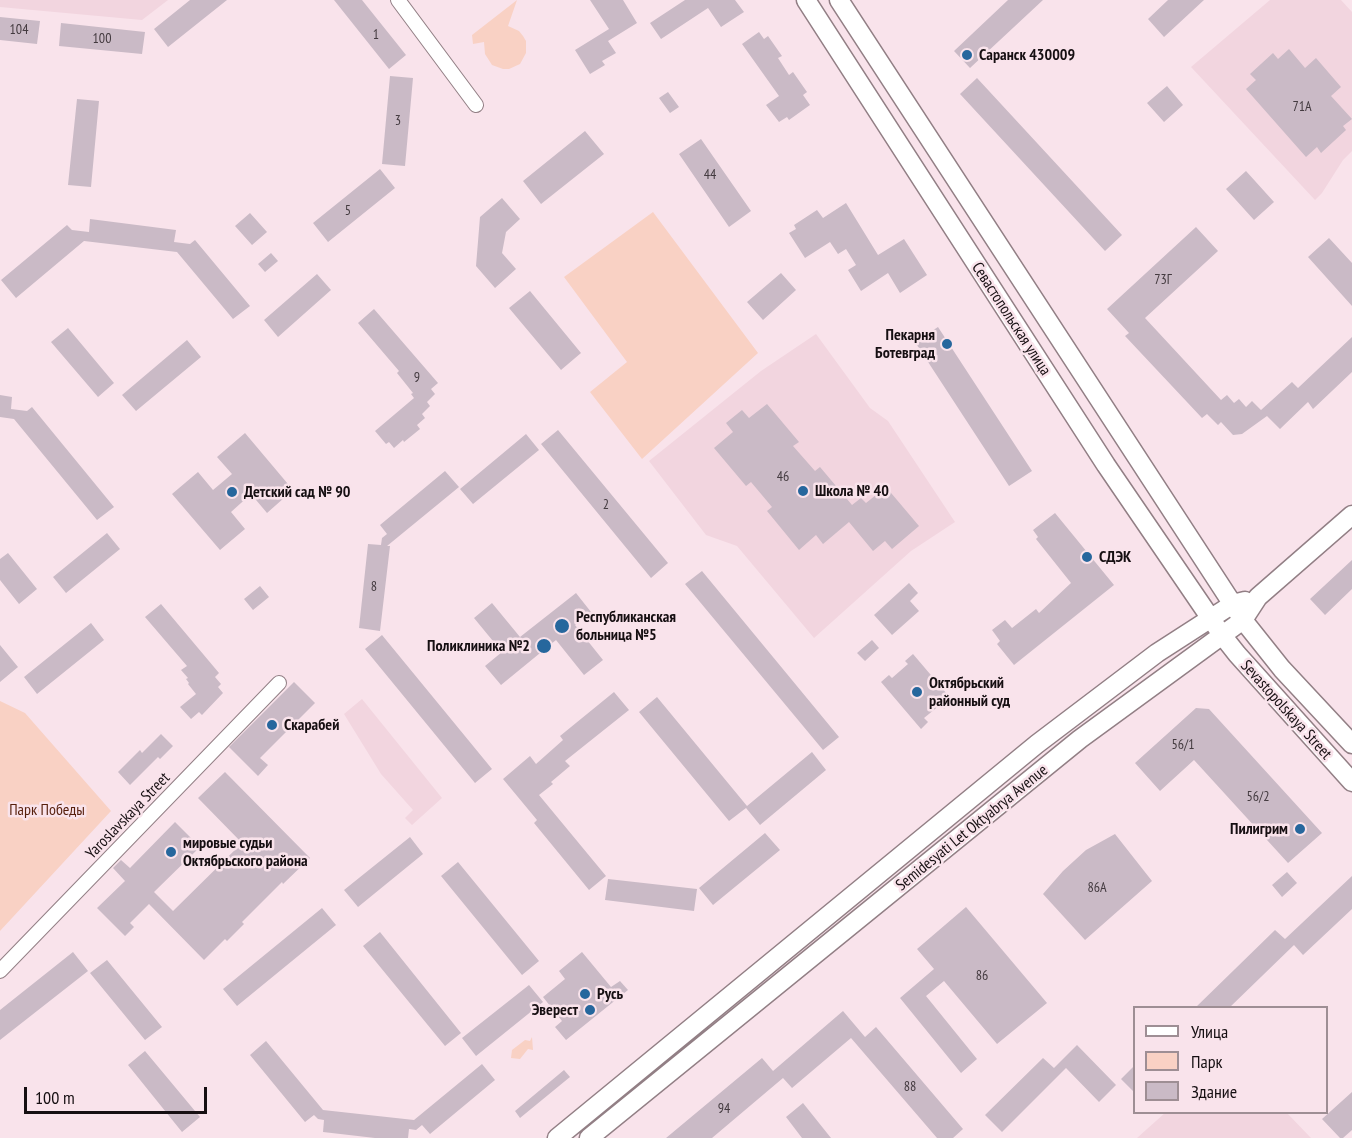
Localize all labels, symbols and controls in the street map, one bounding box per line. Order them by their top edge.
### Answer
house number: 104 [10,22,28,38]
house number: 1 [373,27,379,43]
house number: 100 [93,31,111,47]
place label: Саранск 430009 [979,45,1075,65]
marker: Саранск 430009 [960,48,974,62]
house number: 71А [1292,99,1312,115]
house number: 3 [395,113,401,129]
house number: 44 [704,167,716,183]
house number: 5 [345,203,351,219]
street label: Севастопольская улица [967,259,1055,379]
house number: 73Г [1154,272,1172,288]
place label: Пекарня Ботевград [875,325,935,363]
marker: Пекарня Ботевград [940,337,954,351]
house number: 9 [414,370,420,386]
house number: 46 [777,469,789,485]
place label: Школа № 40 [815,481,889,501]
place label: Детский сад № 90 [244,482,351,502]
marker: Школа № 40 [796,484,810,498]
marker: Детский сад № 90 [225,485,239,499]
house number: 2 [603,497,609,513]
place label: СДЭК [1099,547,1131,567]
marker: СДЭК [1080,550,1094,564]
house number: 8 [371,579,377,595]
place label: Республиканская больница №5 [576,607,676,645]
marker: Республиканская больница №5 [553,617,571,635]
place label: Поликлиника №2 [427,636,530,656]
marker: Поликлиника №2 [535,637,553,655]
street label: Sevastopolskaya Street [1236,656,1336,764]
place label: Октябрьский районный суд [929,673,1010,711]
marker: Октябрьский районный суд [910,685,924,699]
place label: Скарабей [284,715,339,735]
marker: Скарабей [265,718,279,732]
house number: 56/1 [1171,737,1195,753]
street label: Semidesyati Let Oktyabrya Avenue [892,761,1052,895]
street label: Yaroslavskaya Street [82,769,174,863]
house number: 56/2 [1246,789,1270,805]
park label: Парк Победы [9,800,85,820]
place label: Пилигрим [1230,819,1288,839]
marker: Пилигрим [1293,822,1307,836]
place label: мировые судьи Октябрьского района [183,833,308,871]
marker: мировые судьи Октябрьского района [164,845,178,859]
house number: 86А [1087,880,1107,896]
house number: 86 [976,968,988,984]
place label: Русь [597,984,623,1004]
marker: Русь [578,987,592,1001]
place label: Эверест [532,1000,578,1020]
marker: Эверест [583,1003,597,1017]
legend [1133,1006,1328,1114]
text: Улица [1191,1020,1228,1043]
text: Парк [1191,1050,1222,1073]
scale bar [27,1075,210,1113]
house number: 88 [904,1079,916,1095]
text: Здание [1191,1080,1237,1103]
text: 100 m [35,1086,75,1109]
house number: 94 [718,1101,730,1117]

